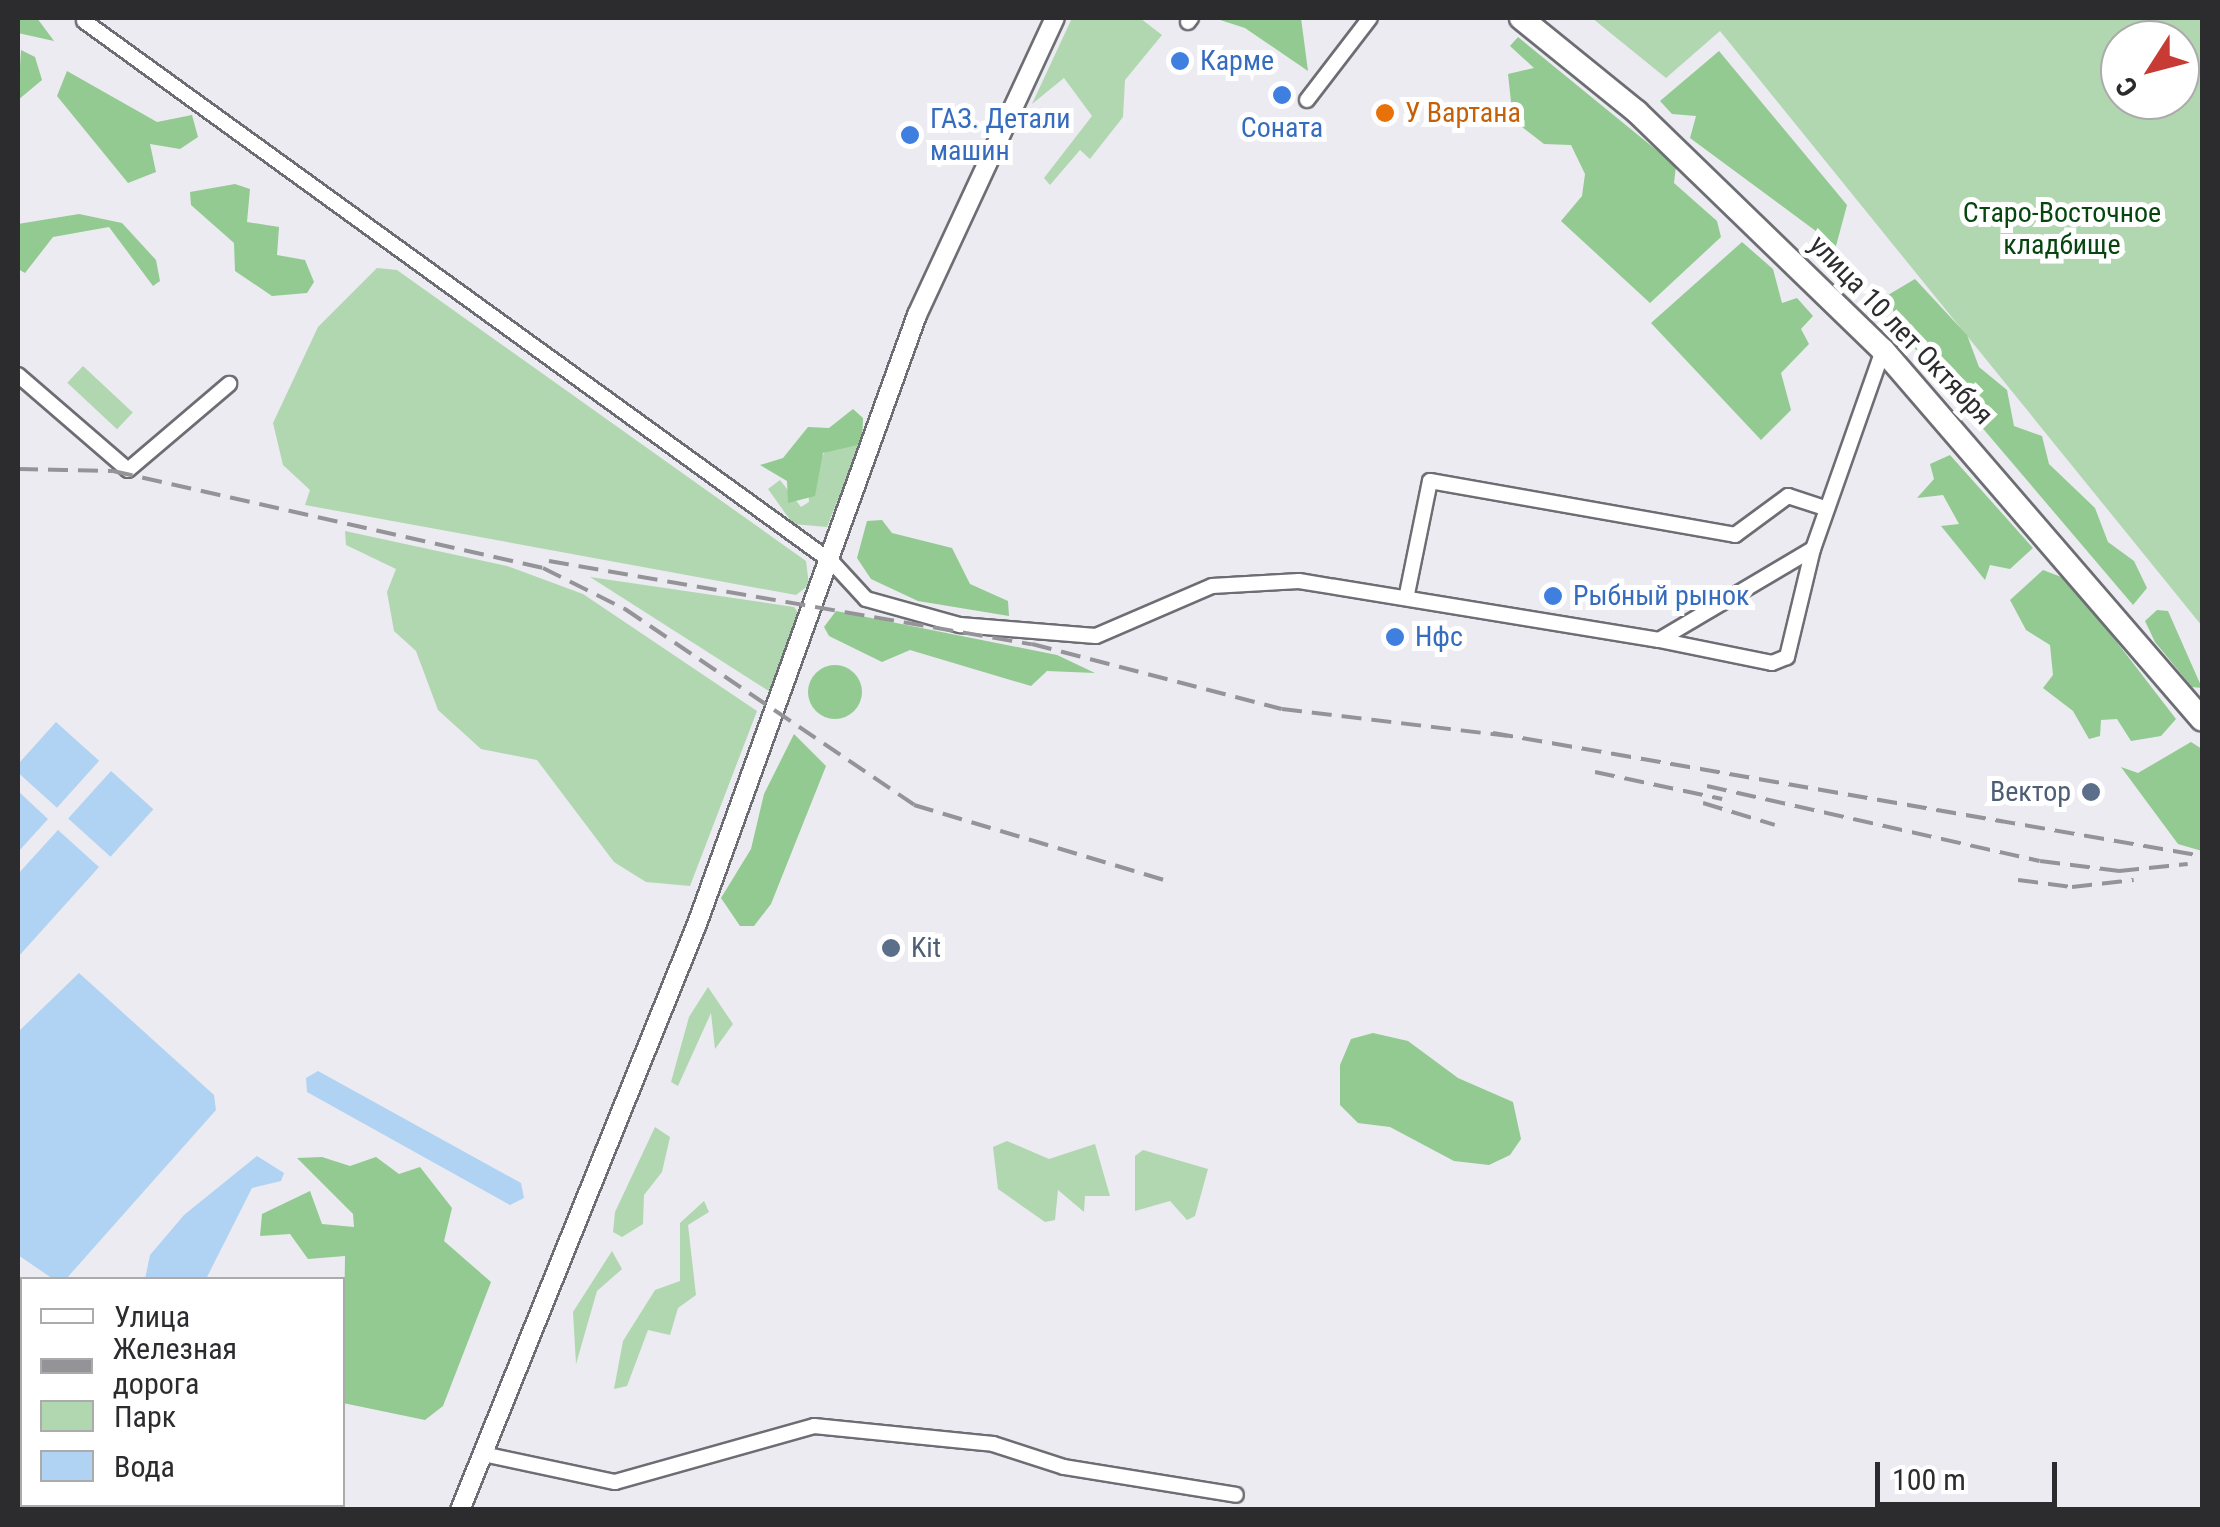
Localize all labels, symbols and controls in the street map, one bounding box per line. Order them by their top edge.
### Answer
north arrow [2100,20,2200,120]
place label: Карме [1200,44,1274,78]
marker: Карме [1169,50,1191,72]
text: С [2109,71,2145,103]
marker: Соната [1271,84,1293,106]
place label: У Вартана [1405,96,1521,130]
place label: ГАЗ. Детали машин [930,102,1071,168]
marker: У Вартана [1374,102,1396,124]
place label: Соната [1241,111,1323,145]
marker: ГАЗ. Детали машин [899,124,921,146]
park label: Старо-Восточное кладбище [1963,196,2161,262]
street label: улица 10 лет Октября [1802,228,2000,432]
place label: Рыбный рынок [1573,579,1749,613]
marker: Рыбный рынок [1542,585,1564,607]
place label: Нфс [1415,620,1463,654]
marker: Нфс [1384,626,1406,648]
place label: Вектор [1990,775,2071,809]
marker: Вектор [2080,781,2102,803]
place label: Kit [911,931,941,965]
marker: Kit [880,937,902,959]
legend [20,1277,345,1507]
text: Улица [114,1299,190,1334]
text: Железная дорога [113,1331,237,1401]
text: Парк [114,1399,176,1434]
scale bar [1880,1442,2062,1504]
text: Вода [114,1449,175,1484]
text: 100 m [1892,1462,1966,1497]

